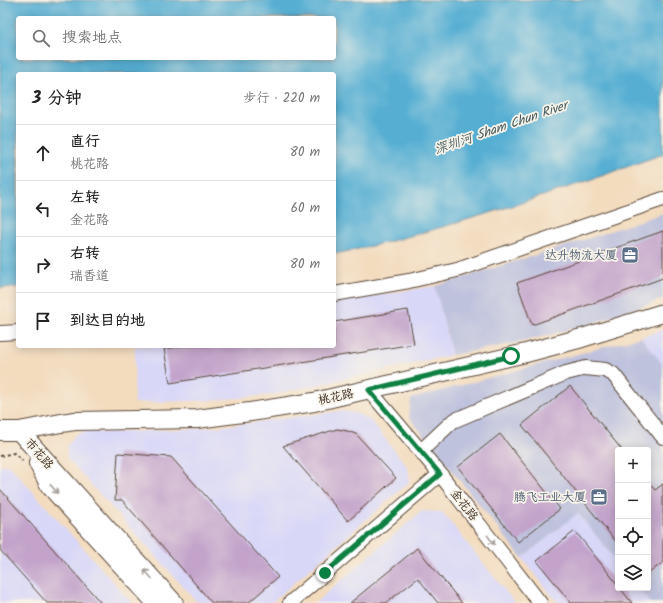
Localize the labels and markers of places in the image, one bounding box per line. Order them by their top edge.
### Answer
office icon: 达升物流大厦 [620,245,640,265]
place label: 达升物流大厦 [545,246,617,265]
office icon: 腾飞工业大厦 [589,487,609,507]
place label: 腾飞工业大厦 [514,488,586,507]

